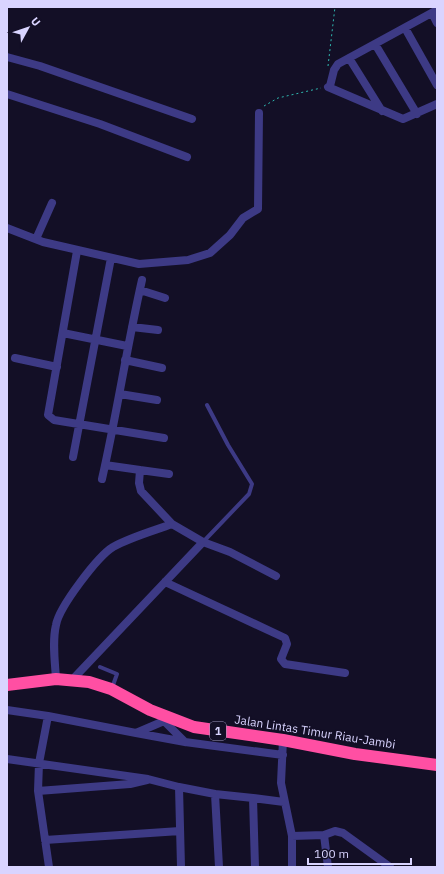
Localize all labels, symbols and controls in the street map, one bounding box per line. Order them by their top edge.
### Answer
north arrow [8,8,48,48]
text: U [28,14,43,29]
street label: Jalan Lintas Timur Riau-Jambi [234,711,397,752]
road number: 1 [210,722,226,740]
scale bar [308,840,411,866]
text: 100 m [314,846,349,861]

